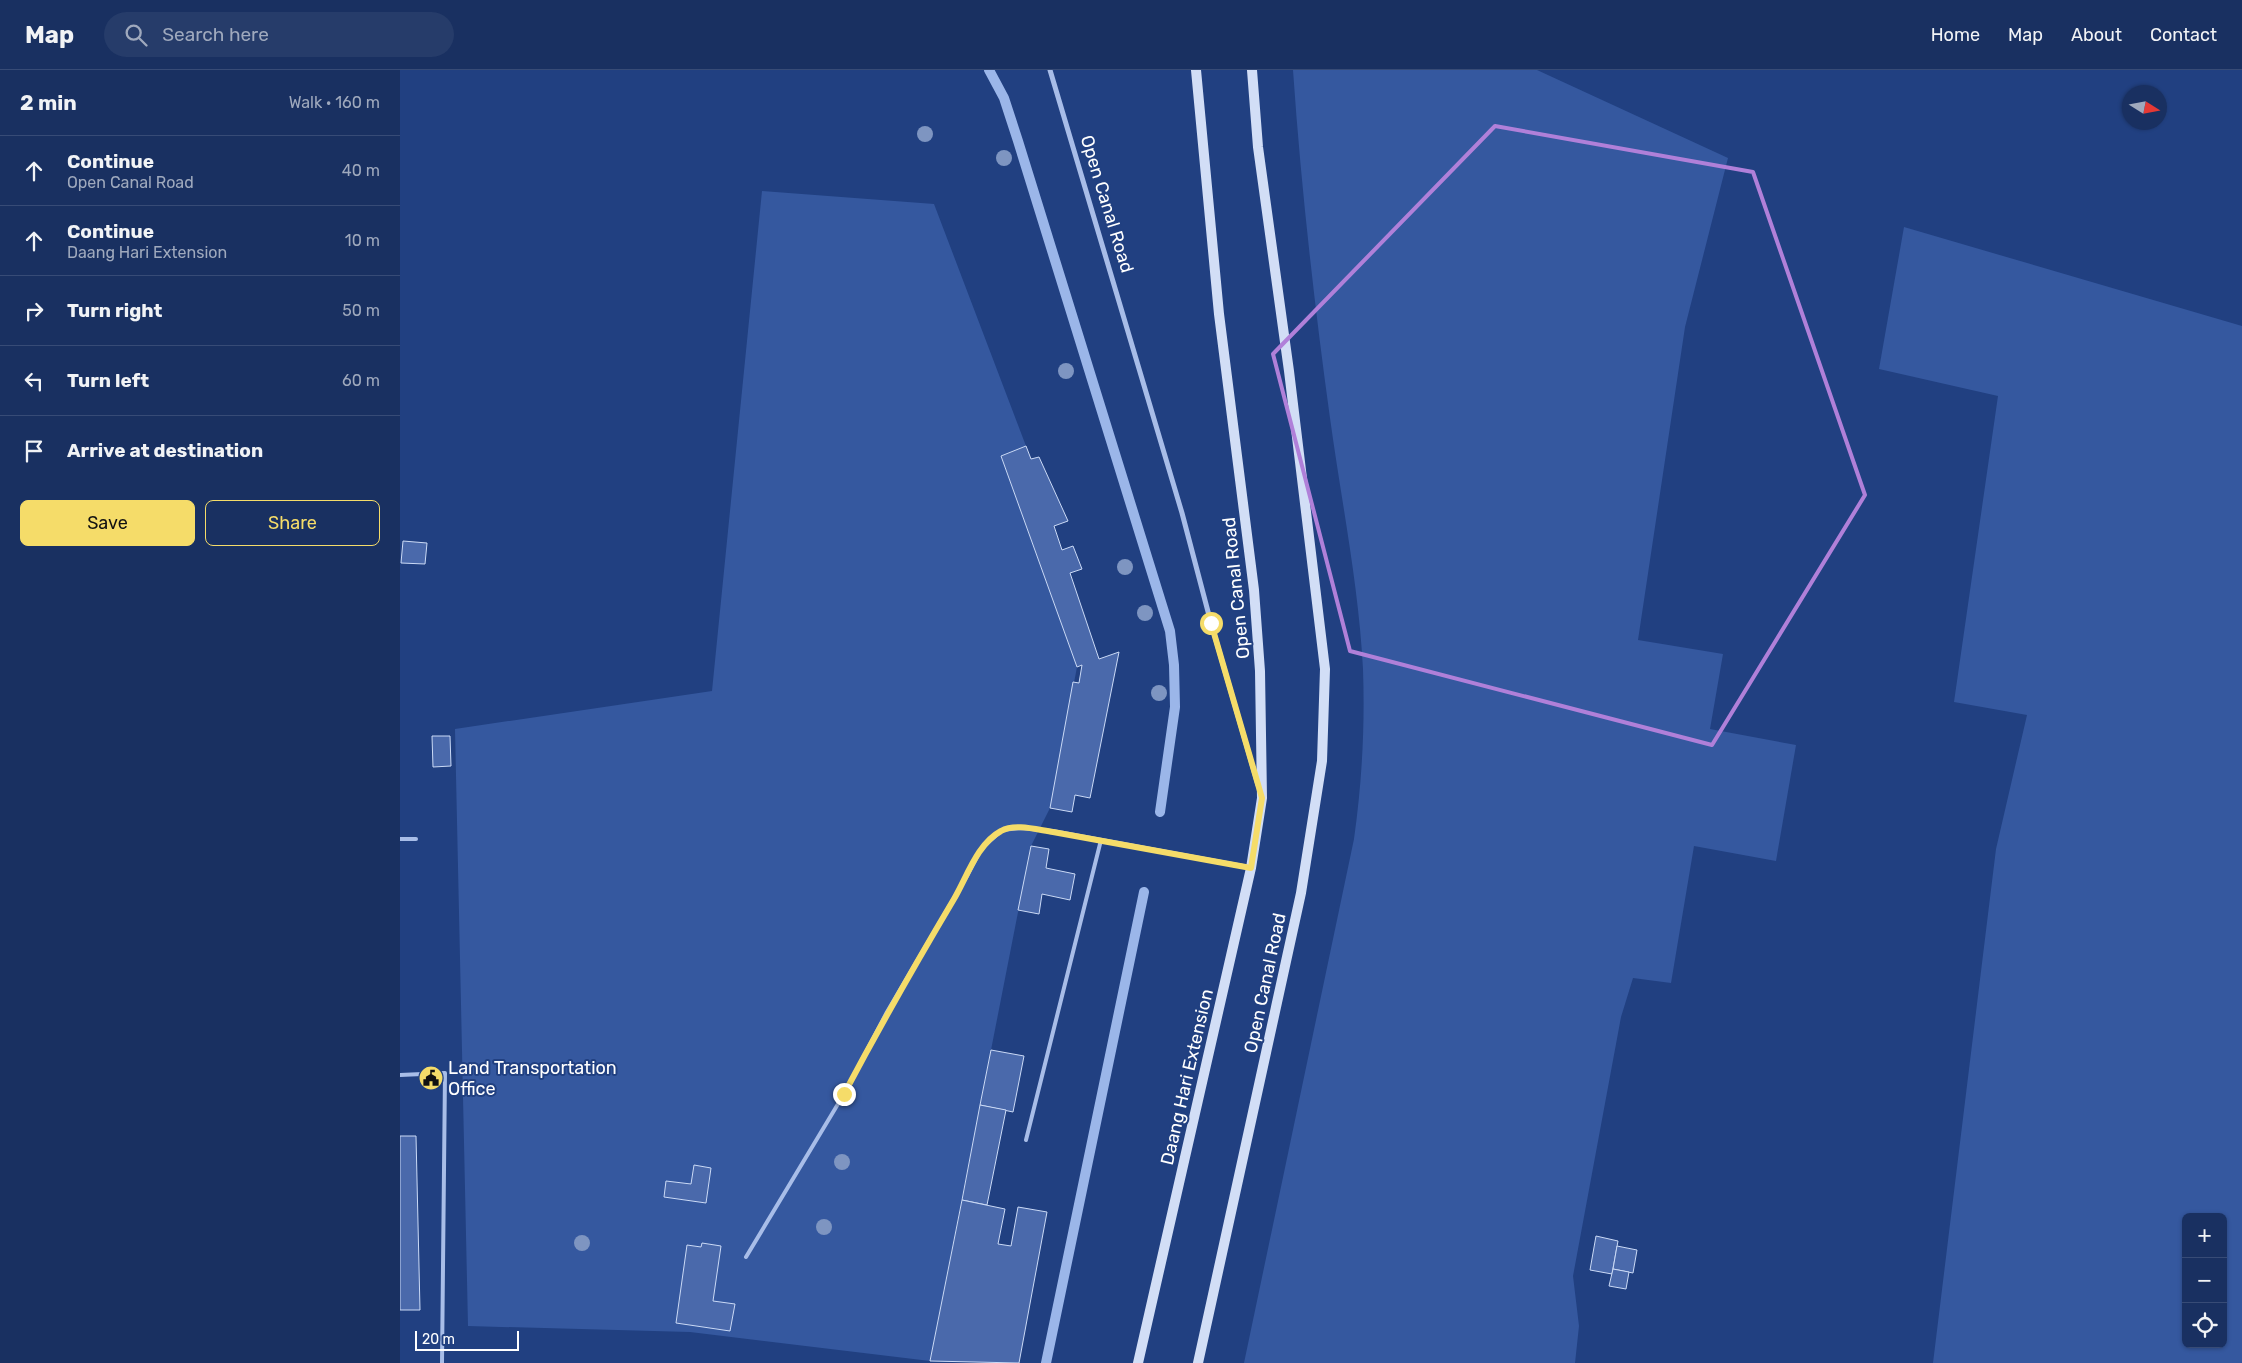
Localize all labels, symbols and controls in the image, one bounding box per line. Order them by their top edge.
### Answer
search box [104,12,454,57]
text: Map [25,21,74,49]
icon: search [122,21,150,49]
text: Search here [162,23,269,46]
text: Home [1931,24,1980,46]
text: Map [2008,24,2043,46]
text: About [2071,24,2122,46]
text: Contact [2150,24,2217,46]
north arrow [2122,85,2167,130]
text: 2 min [20,90,77,115]
text: Walk · 160 m [289,93,380,112]
street label: Open Canal Road [1076,133,1138,275]
text: Continue [67,150,154,173]
icon: ahead [20,157,48,185]
text: 40 m [342,161,380,180]
text: Open Canal Road [67,173,194,192]
text: Continue [67,220,154,243]
icon: ahead [20,227,48,255]
text: 10 m [345,231,380,250]
text: Daang Hari Extension [67,243,227,262]
icon: right [20,297,48,325]
text: Turn right [67,299,162,322]
text: 50 m [342,301,380,320]
icon: left [20,367,48,395]
text: Turn left [67,369,149,392]
text: 60 m [342,371,380,390]
icon: arrive [20,437,48,465]
text: Arrive at destination [67,439,263,462]
button: Save [20,500,195,546]
button: Share [205,500,380,546]
street label: Open Canal Road [1218,516,1254,660]
route start [1200,612,1223,635]
street label: Open Canal Road [1239,911,1291,1055]
street label: Daang Hari Extension [1156,987,1218,1167]
place label: Land Transportation Office [448,1057,617,1100]
public building icon: Land Transportation Office [418,1065,444,1091]
route end [833,1083,856,1106]
map controls [2182,1213,2227,1348]
button: + [2182,1213,2227,1258]
button: − [2182,1258,2227,1303]
button: locate [2182,1303,2227,1348]
scale bar [415,1328,519,1351]
text: 20 m [422,1331,455,1348]

